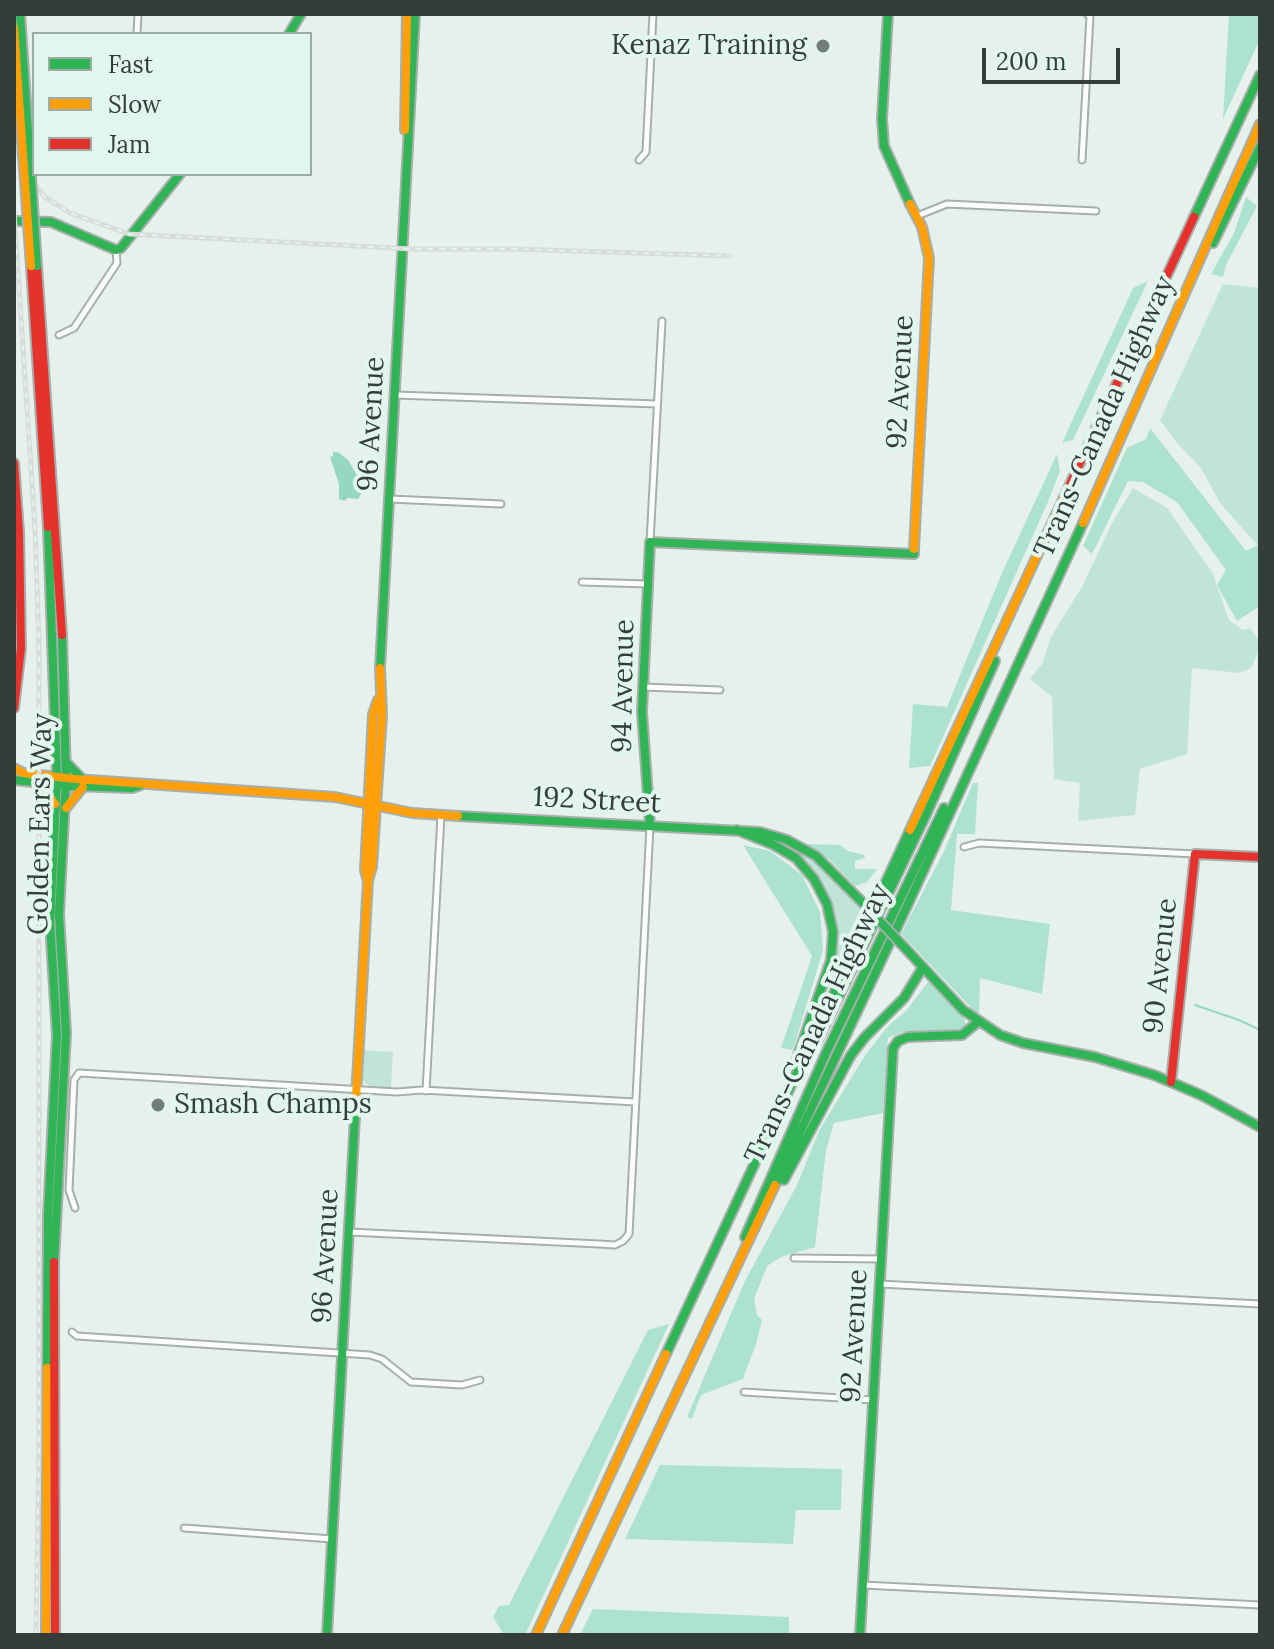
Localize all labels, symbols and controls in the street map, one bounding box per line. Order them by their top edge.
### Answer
place label: Kenaz Training [611,29,807,63]
legend [32,32,312,176]
scale bar [986,32,1124,82]
marker: Kenaz Training [814,37,832,55]
text: 200 m [996,46,1066,77]
text: Fast [108,49,153,80]
text: Slow [108,89,161,120]
text: Jam [108,129,150,160]
street label: Trans-Canada Highway [1028,271,1182,563]
street label: 92 Avenue [881,314,921,450]
street label: 96 Avenue [352,356,392,492]
street label: 94 Avenue [606,619,642,753]
street label: Golden Ears Way [22,713,60,935]
street label: 192 Street [532,781,662,821]
street label: Trans-Canada Highway [738,879,898,1169]
street label: 90 Avenue [1137,897,1185,1035]
place label: Smash Champs [174,1088,372,1122]
marker: Smash Champs [149,1096,167,1114]
street label: 96 Avenue [306,1188,346,1324]
street label: 92 Avenue [835,1268,875,1404]

